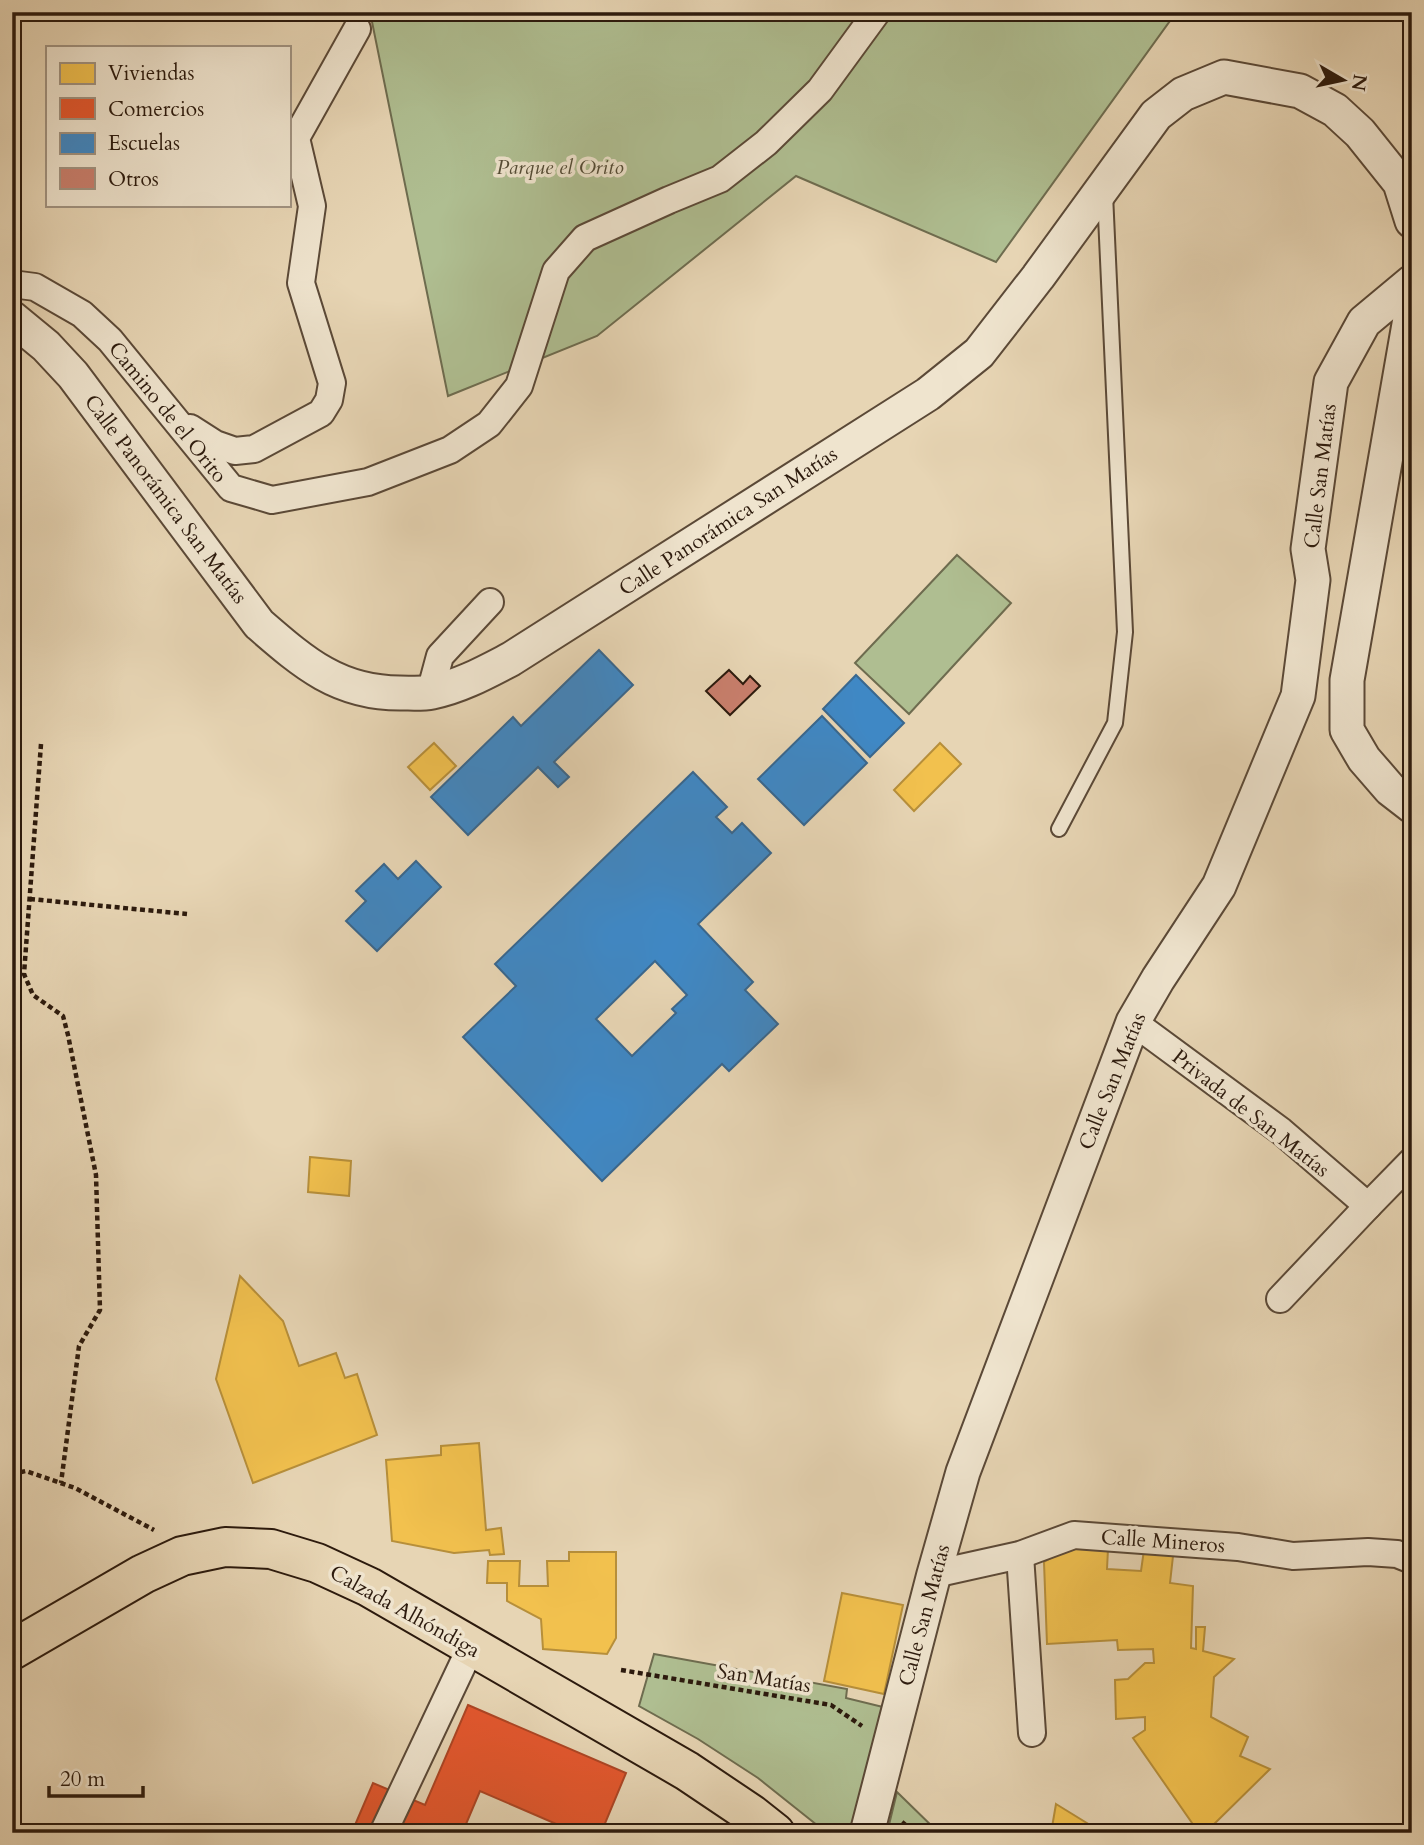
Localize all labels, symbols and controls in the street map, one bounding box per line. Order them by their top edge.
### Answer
legend [46,46,290,206]
north arrow [1308,46,1378,116]
text: Viviendas [108,59,195,88]
text: N [1345,72,1373,93]
text: Comercios [108,95,204,124]
text: Escuelas [108,129,180,158]
park label: Parque el Orito [496,153,624,182]
text: Otros [108,165,159,194]
street label: Camino de el Orito [101,335,234,489]
street label: Calle Panorámica San Matías [77,389,254,610]
street label: Calle San Matías [1297,402,1344,550]
street label: Calle Panorámica San Matías [613,440,843,603]
street label: Calle San Matías [1072,1008,1153,1154]
street label: Privada de San Matías [1166,1043,1336,1184]
street label: Calle Mineros [1100,1523,1226,1560]
street label: Calle San Matías [892,1541,957,1689]
street label: Calzada Alhóndiga [324,1558,485,1665]
street label: San Matías [715,1657,813,1700]
scale bar [49,1754,144,1798]
text: 20 m [60,1765,105,1794]

